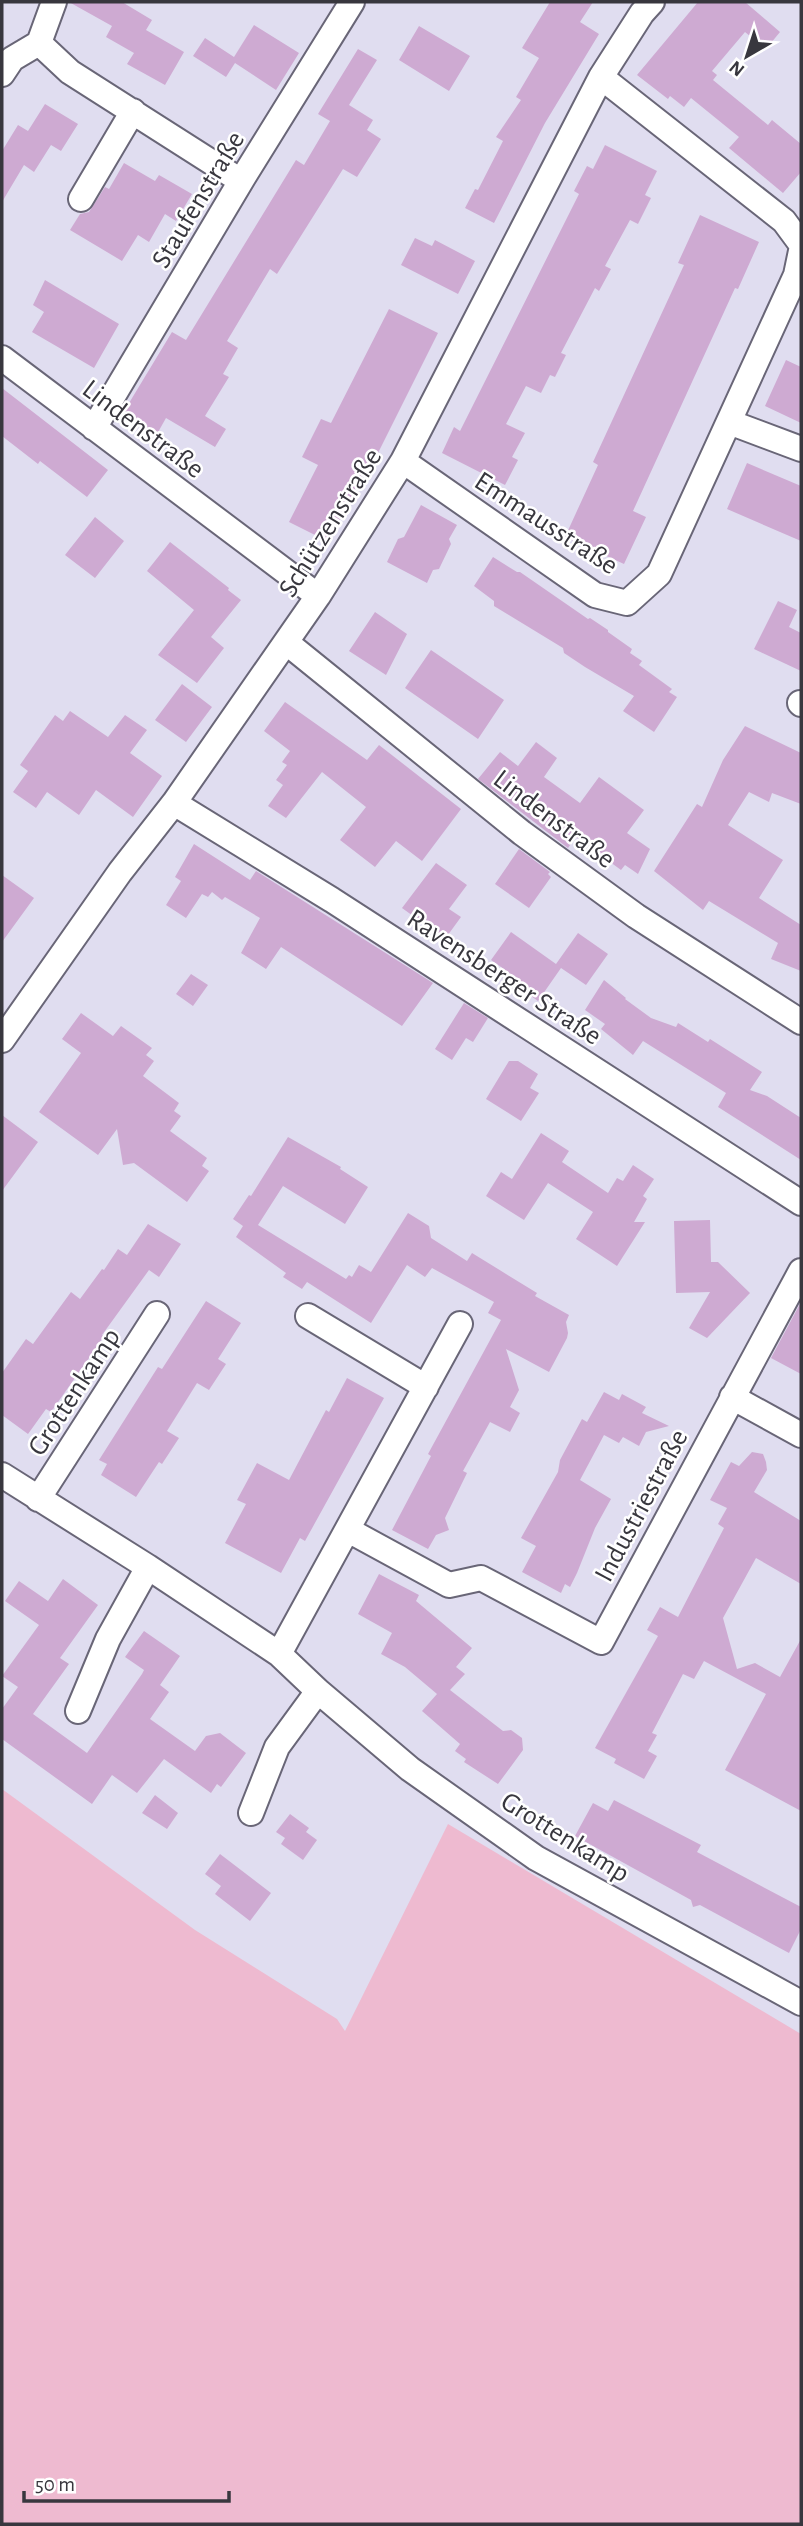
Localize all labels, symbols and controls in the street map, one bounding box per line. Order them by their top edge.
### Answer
north arrow [712,21,782,91]
text: N [726,57,748,80]
street label: Staufenstraße [147,127,250,273]
street label: Lindenstraße [77,375,209,484]
street label: Schützenstraße [274,444,387,602]
street label: Emmausstraße [469,467,623,580]
street label: Lindenstraße [488,765,620,874]
street label: Ravensberger Straße [402,905,606,1051]
street label: Grottenkamp [23,1324,126,1461]
street label: Industriestraße [590,1425,694,1587]
street label: Grottenkamp [496,1787,634,1888]
scale bar [24,2460,229,2504]
text: 50 m [35,2474,75,2495]

